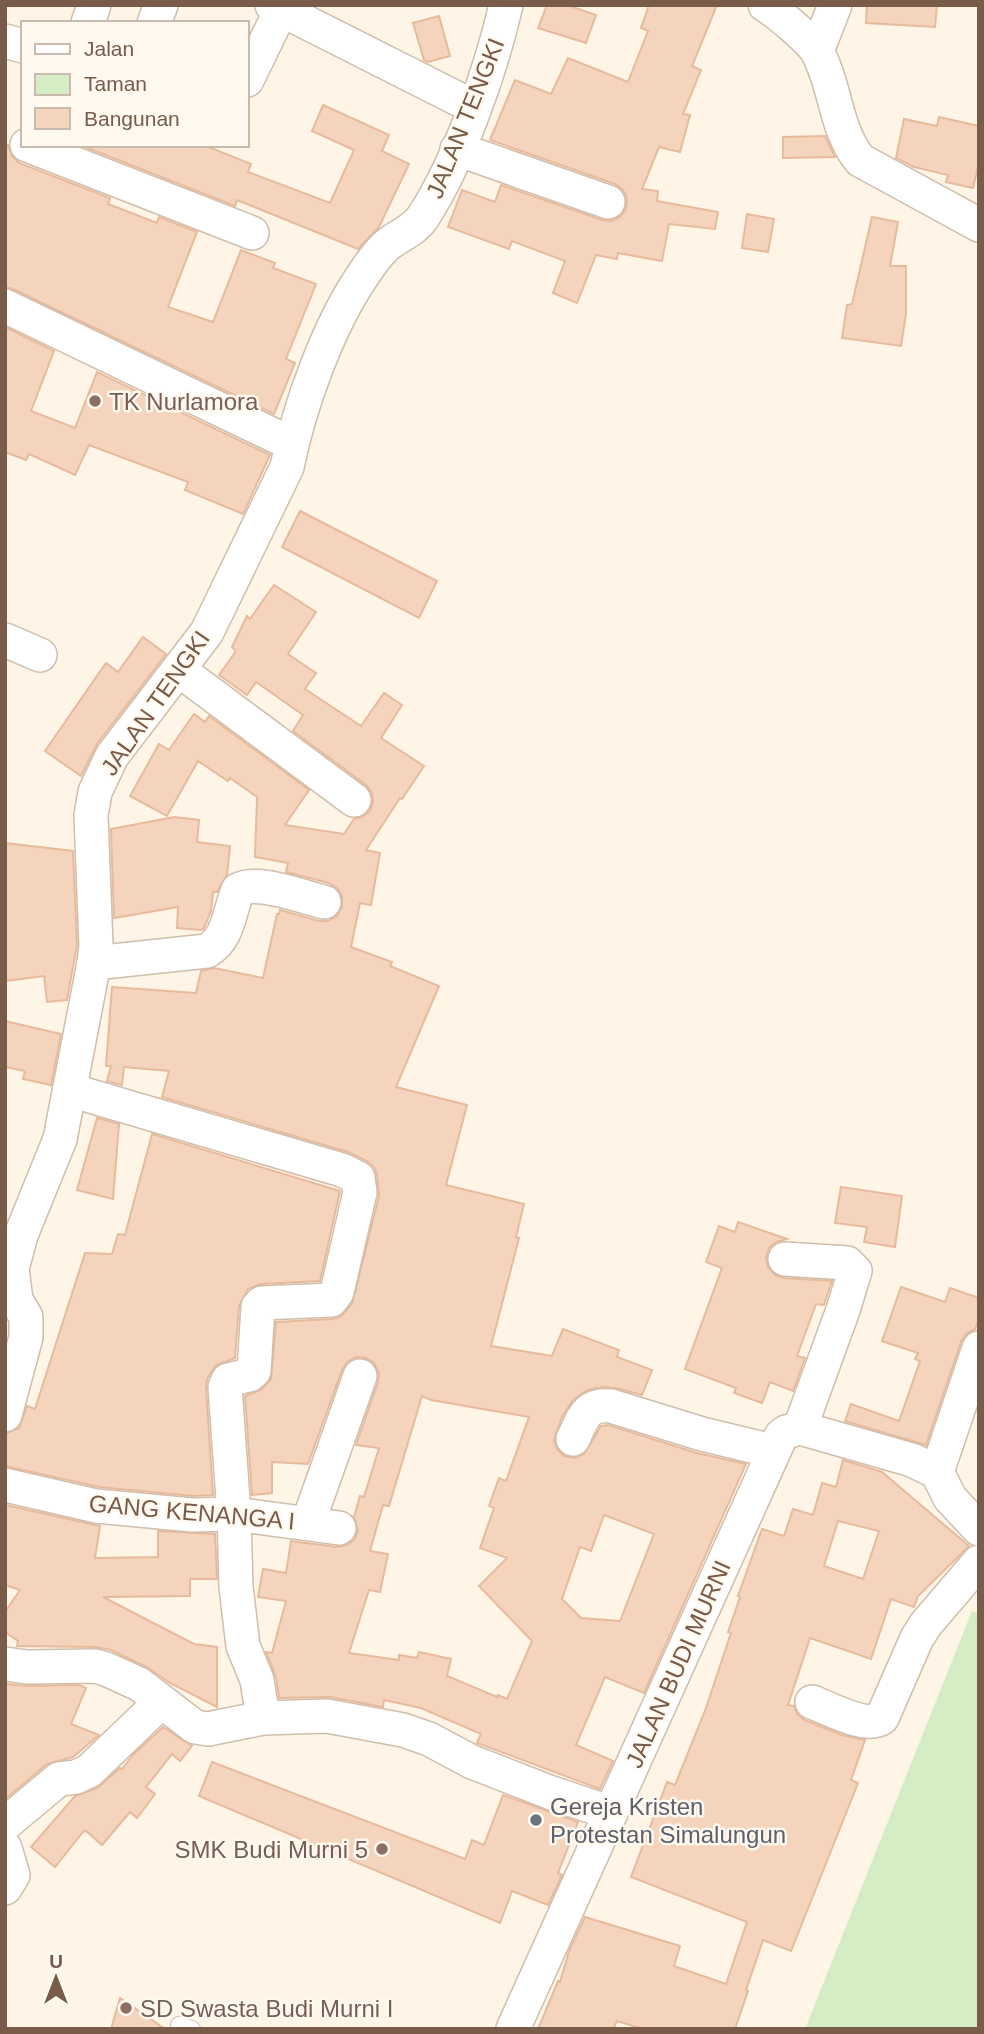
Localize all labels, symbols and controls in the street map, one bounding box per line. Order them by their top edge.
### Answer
legend [21,21,248,147]
street label: JALAN TENGKI [421,34,509,202]
text: Jalan [84,37,134,60]
text: Taman [84,72,147,95]
text: Bangunan [84,107,180,130]
place label: TK Nurlamora [109,388,259,415]
marker: TK Nurlamora [87,393,103,409]
street label: JALAN TENGKI [95,626,215,780]
street label: GANG KENANGA I [88,1490,296,1534]
street label: JALAN BUDI MURNI [620,1556,736,1772]
place label: Gereja Kristen Protestan Simalungun [550,1793,786,1848]
marker: Gereja Kristen Protestan Simalungun [528,1812,544,1828]
place label: SMK Budi Murni 5 [175,1836,368,1863]
marker: SMK Budi Murni 5 [374,1841,390,1857]
north arrow [21,1943,91,2013]
text: U [49,1951,63,1972]
place label: SD Swasta Budi Murni I [140,1995,393,2022]
marker: SD Swasta Budi Murni I [118,2000,134,2016]

